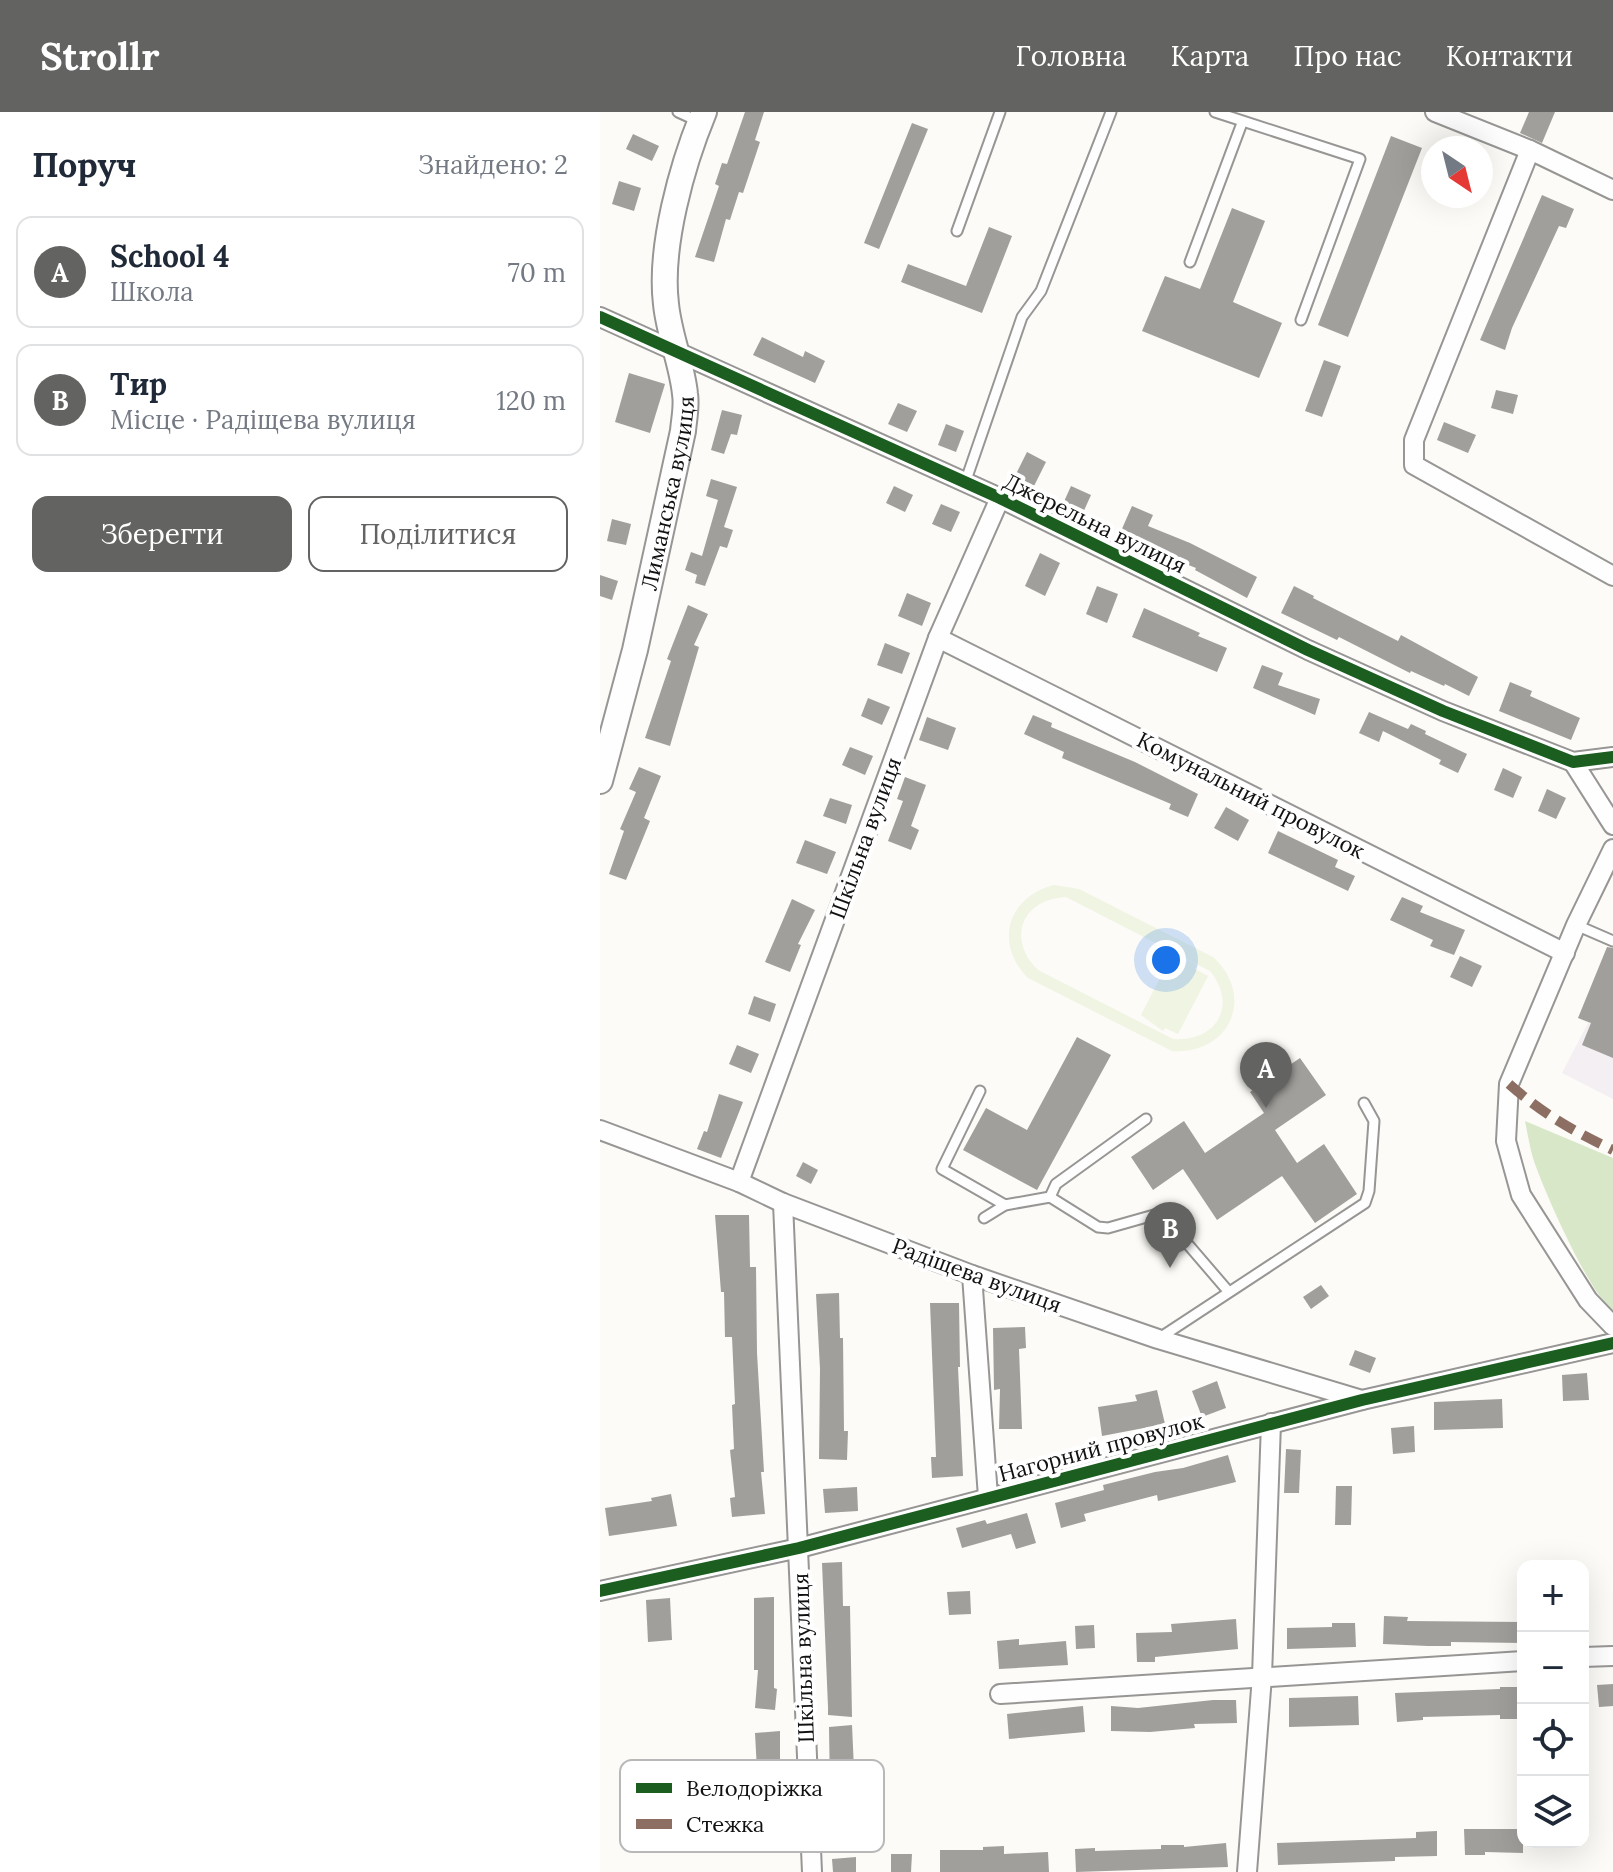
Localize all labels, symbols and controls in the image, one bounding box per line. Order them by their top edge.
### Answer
text: Strollr [40,32,159,80]
text: Головна [1015,38,1127,74]
text: Карта [1171,38,1249,74]
text: Про нас [1293,38,1402,74]
text: Контакти [1446,38,1573,74]
north arrow [1421,136,1493,208]
text: Поруч [32,143,137,186]
text: Знайдено: 2 [418,148,568,181]
text: School 4 [110,237,230,275]
text: A [51,256,69,289]
text: 70 m [508,256,566,289]
text: Школа [110,275,194,308]
text: Тир [110,365,167,403]
text: B [51,384,69,417]
text: 120 m [496,384,566,417]
street label: Лиманська вулиця [635,396,700,593]
text: Місце · Радіщева вулиця [110,403,416,436]
street label: Джерельна вулиця [999,467,1191,579]
button: Зберегти [32,496,292,572]
button: Поділитися [308,496,568,572]
street label: Комунальний провулок [1132,725,1370,865]
street label: Шкільна вулиця [823,753,907,923]
your location [1146,940,1186,980]
pin: A [1240,1042,1292,1108]
pin: B [1144,1202,1196,1268]
street label: Радіщева вулиця [888,1231,1066,1319]
street label: Нагорний провулок [995,1406,1207,1488]
map controls [1517,1560,1589,1848]
button: + [1517,1560,1589,1632]
street label: Шкільна вулиця [786,1572,820,1744]
button: − [1517,1632,1589,1704]
button: locate [1517,1704,1589,1776]
legend [620,1760,884,1852]
text: Велодоріжка [686,1774,823,1802]
button: layers [1517,1776,1589,1848]
text: Стежка [686,1810,764,1838]

